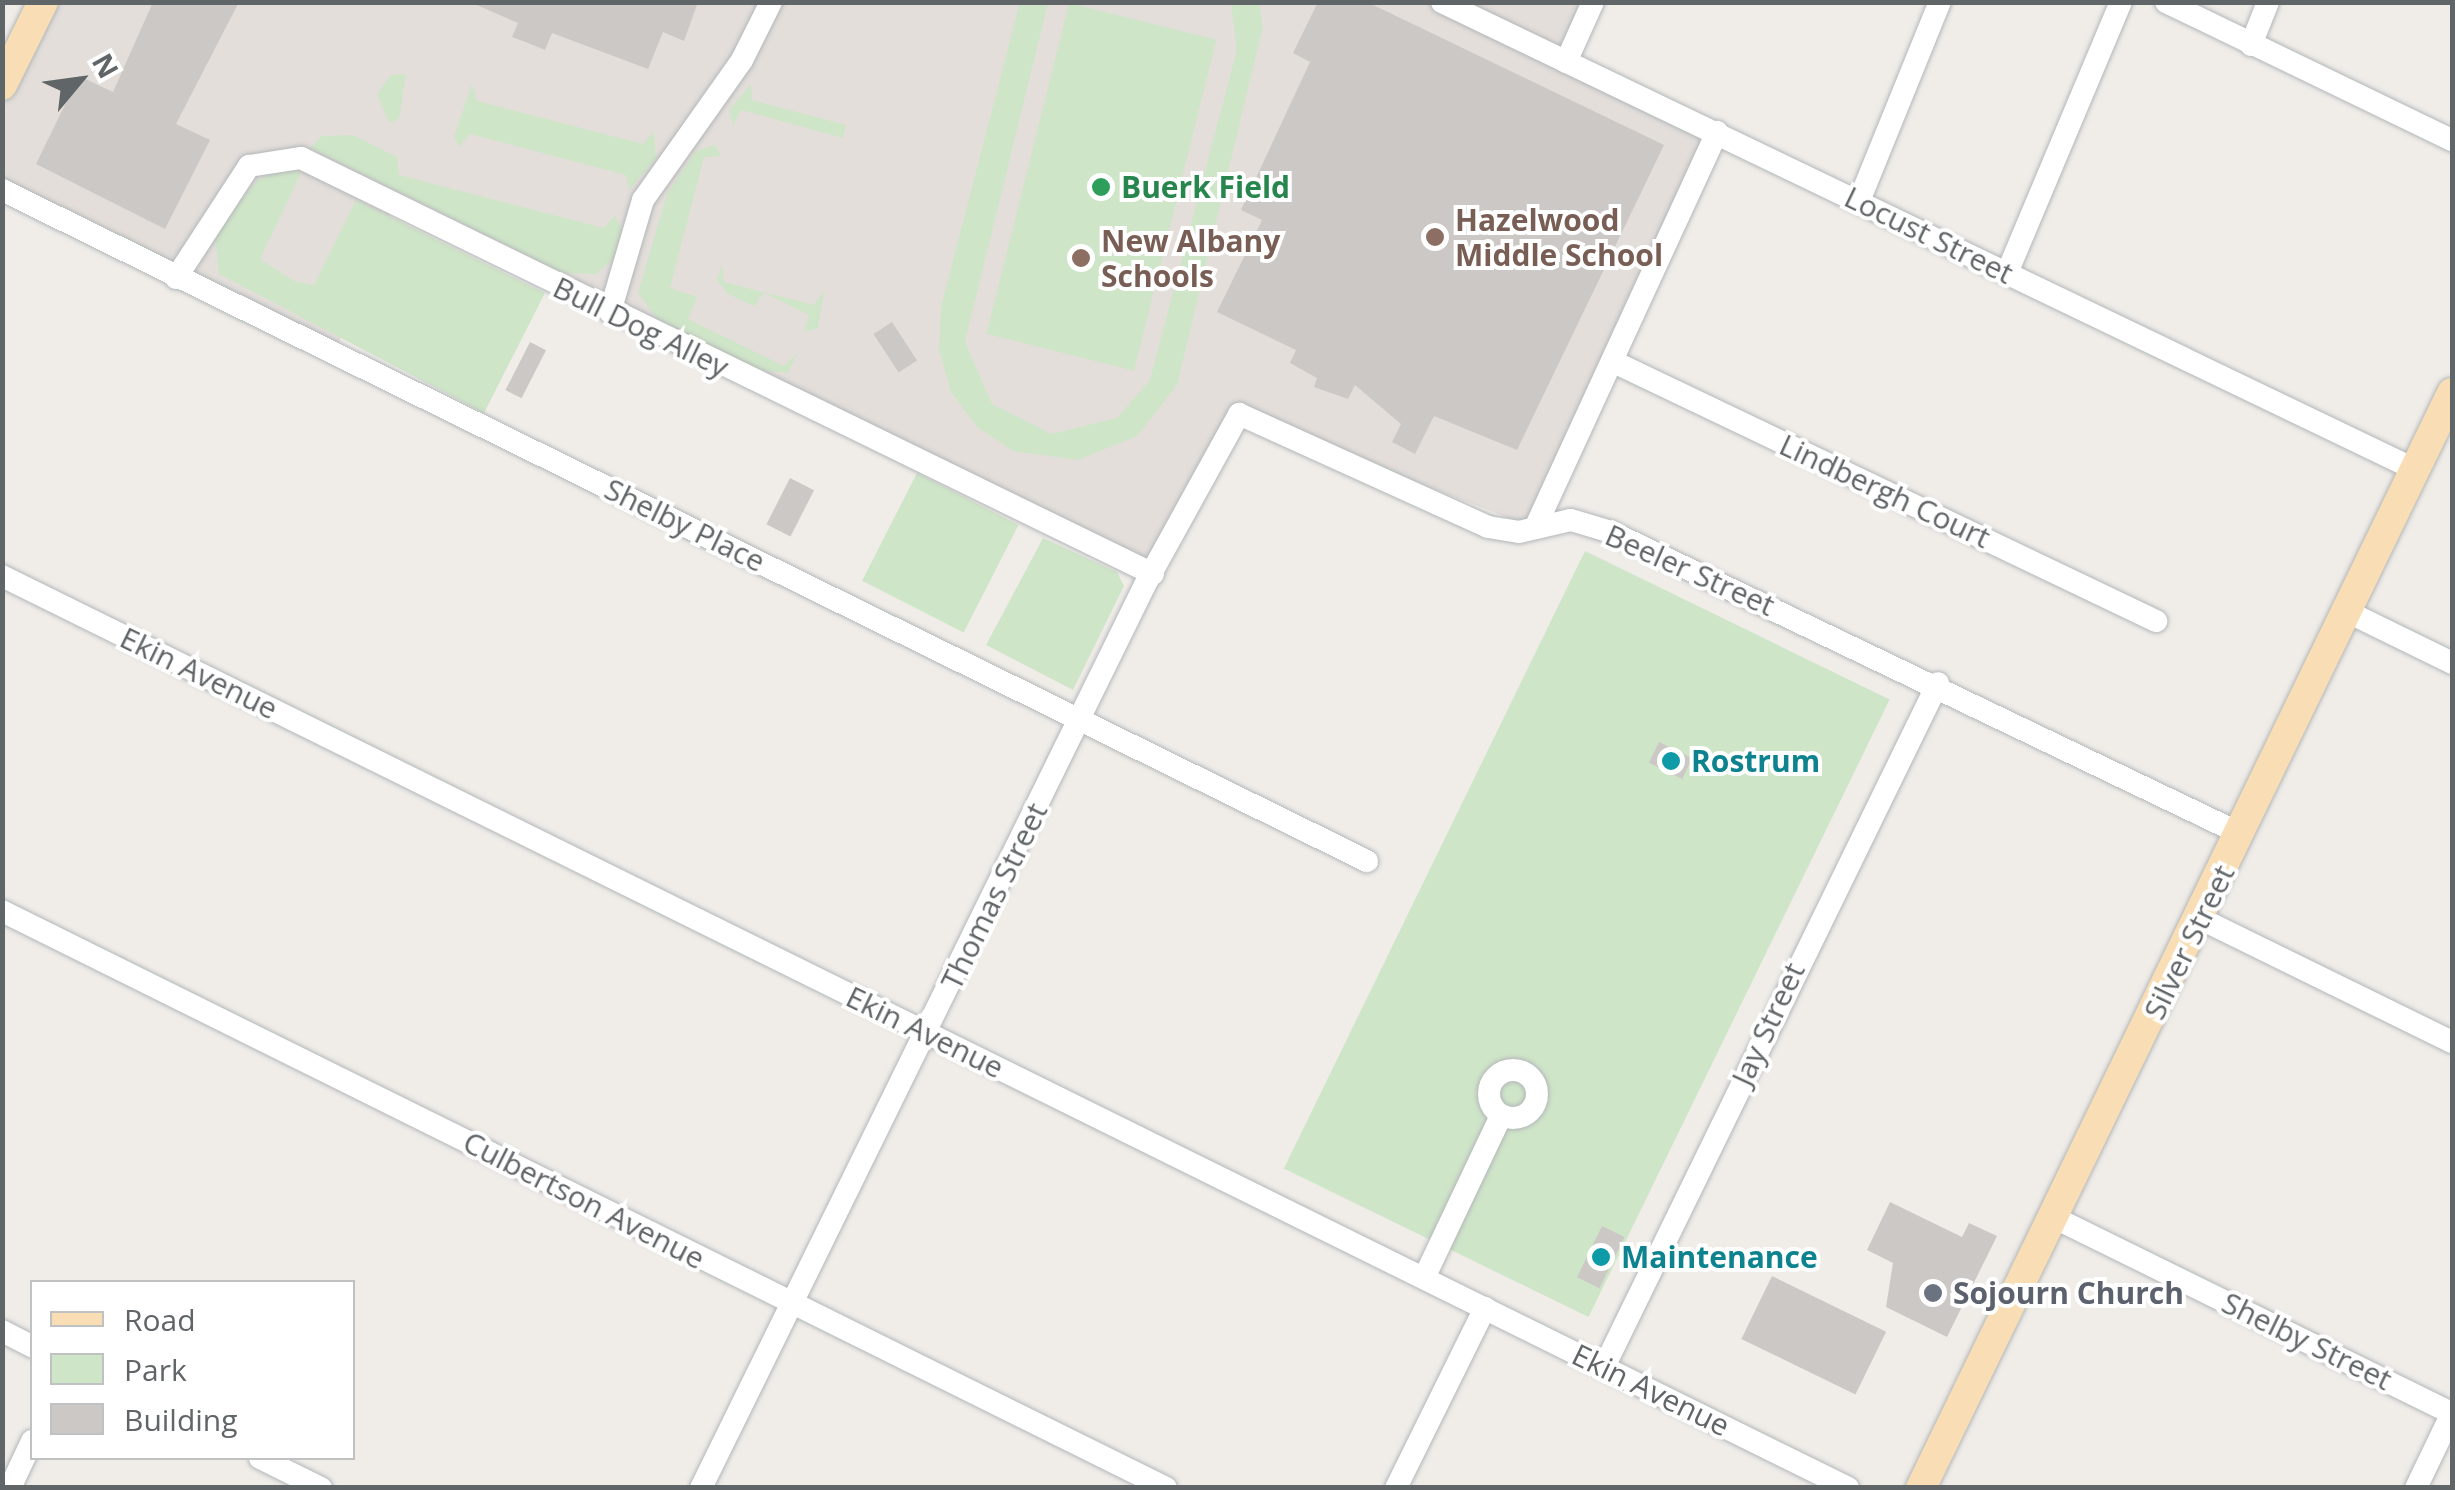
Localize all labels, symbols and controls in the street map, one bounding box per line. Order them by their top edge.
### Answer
north arrow [30,30,130,130]
text: N [84,46,128,85]
place label: Buerk Field [1121,169,1290,205]
marker: Buerk Field [1090,176,1112,198]
street label: Locust Street [1839,179,2019,291]
place label: Hazelwood Middle School [1455,202,1663,272]
place label: New Albany Schools [1101,223,1280,294]
marker: Hazelwood Middle School [1424,226,1446,248]
marker: New Albany Schools [1070,247,1092,269]
street label: Bull Dog Alley [547,269,735,385]
street label: Lindbergh Court [1774,426,1996,556]
street label: Shelby Place [599,471,771,579]
street label: Beeler Street [1600,517,1780,623]
street label: Ekin Avenue [114,619,284,727]
place label: Rostrum [1691,743,1820,779]
marker: Rostrum [1660,750,1682,772]
street label: Thomas Street [933,797,1055,995]
street label: Silver Street [2136,859,2242,1025]
street label: Jay Street [1724,957,1812,1091]
street label: Ekin Avenue [840,978,1010,1086]
street label: Culbertson Avenue [457,1124,711,1276]
place label: Maintenance [1621,1239,1818,1275]
marker: Maintenance [1590,1246,1612,1268]
place label: Sojourn Church [1953,1275,2184,1311]
legend [30,1280,355,1460]
marker: Sojourn Church [1922,1282,1944,1304]
street label: Shelby Street [2216,1284,2398,1398]
text: Road [124,1299,196,1340]
street label: Ekin Avenue [1566,1336,1736,1444]
text: Park [124,1349,187,1390]
text: Building [124,1399,238,1440]

